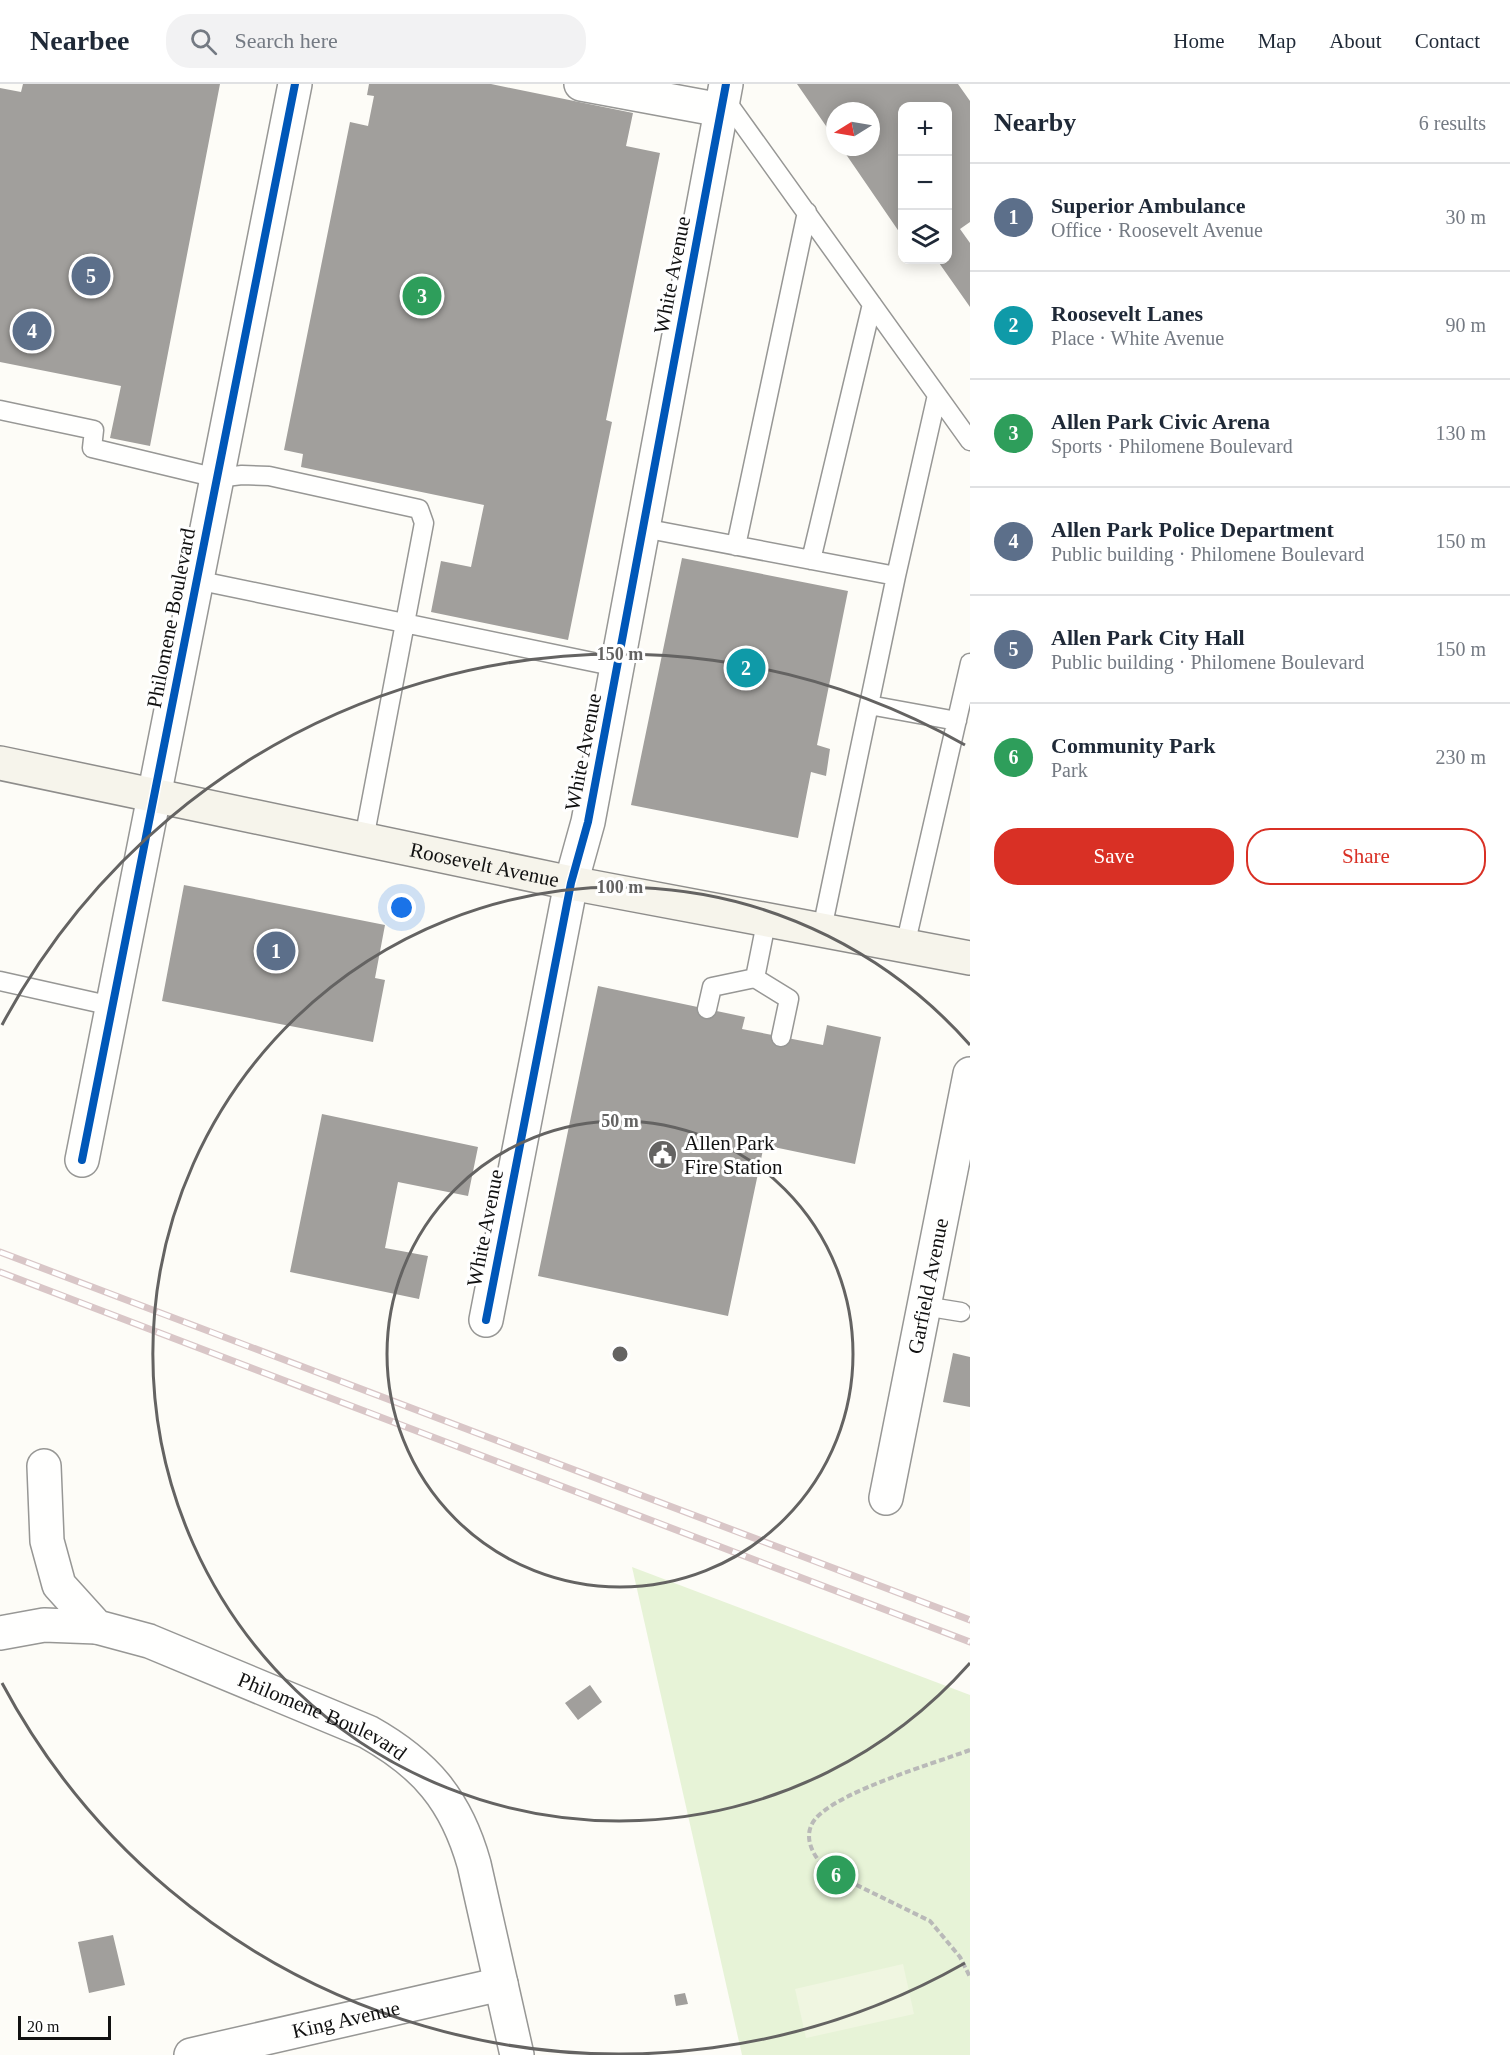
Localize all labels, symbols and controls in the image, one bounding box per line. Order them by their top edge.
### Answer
search box [166,14,586,68]
text: Nearbee [30,25,130,56]
icon: search [187,25,220,58]
text: Search here [235,28,338,53]
text: Home [1173,29,1225,53]
text: Map [1258,29,1296,53]
text: About [1329,29,1382,53]
text: Contact [1415,29,1480,53]
north arrow [826,102,880,156]
map controls [898,102,952,264]
button: + [898,102,952,156]
text: Nearby [994,108,1076,137]
text: 6 results [1419,112,1486,134]
button: − [898,156,952,210]
text: Superior Ambulance [1051,193,1246,218]
text: 1 [1009,206,1019,228]
text: 30 m [1445,206,1486,228]
button: layers [898,210,952,264]
street label: White Avenue [649,214,695,336]
text: Office · Roosevelt Avenue [1051,219,1263,241]
pin: 5 [72,254,110,298]
pin: 3 [402,274,442,318]
text: Roosevelt Lanes [1051,301,1203,326]
pin: 4 [12,308,51,354]
text: 2 [1009,314,1019,336]
text: 90 m [1445,314,1486,336]
text: Place · White Avenue [1051,327,1224,349]
text: Allen Park Civic Arena [1051,409,1270,434]
text: 3 [1009,422,1019,444]
text: 130 m [1435,422,1486,444]
text: Sports · Philomene Boulevard [1051,435,1293,457]
text: Allen Park Police Department [1051,517,1334,542]
street label: Philomene Boulevard [142,526,200,710]
text: 4 [1009,530,1019,552]
text: 150 m [1435,530,1486,552]
text: Public building · Philomene Boulevard [1051,543,1364,565]
text: Allen Park City Hall [1051,625,1245,650]
text: 5 [1009,638,1019,660]
text: 150 m [1435,638,1486,660]
text: 150 m [597,644,643,664]
pin: 2 [726,646,766,690]
text: Public building · Philomene Boulevard [1051,651,1364,673]
street label: White Avenue [560,691,606,813]
text: Community Park [1051,733,1215,758]
text: 6 [1009,746,1019,768]
text: 230 m [1435,746,1486,768]
text: Park [1051,759,1088,781]
button: Save [994,828,1234,885]
button: Share [1246,828,1486,885]
street label: Roosevelt Avenue [408,837,561,892]
text: 100 m [597,877,643,897]
your location [387,893,416,922]
pin: 1 [256,928,296,974]
text: 50 m [601,1111,639,1131]
place label: Allen Park Fire Station [684,1131,783,1179]
public building icon: Allen Park Fire Station [647,1139,679,1171]
street label: White Avenue [462,1167,508,1289]
street label: Garfield Avenue [903,1216,953,1356]
centre of rings [610,1344,630,1364]
street label: Philomene Boulevard [234,1667,412,1765]
pin: 6 [816,1852,856,1898]
street label: King Avenue [290,1996,402,2043]
scale bar [18,2013,111,2040]
text: 20 m [27,2018,59,2035]

